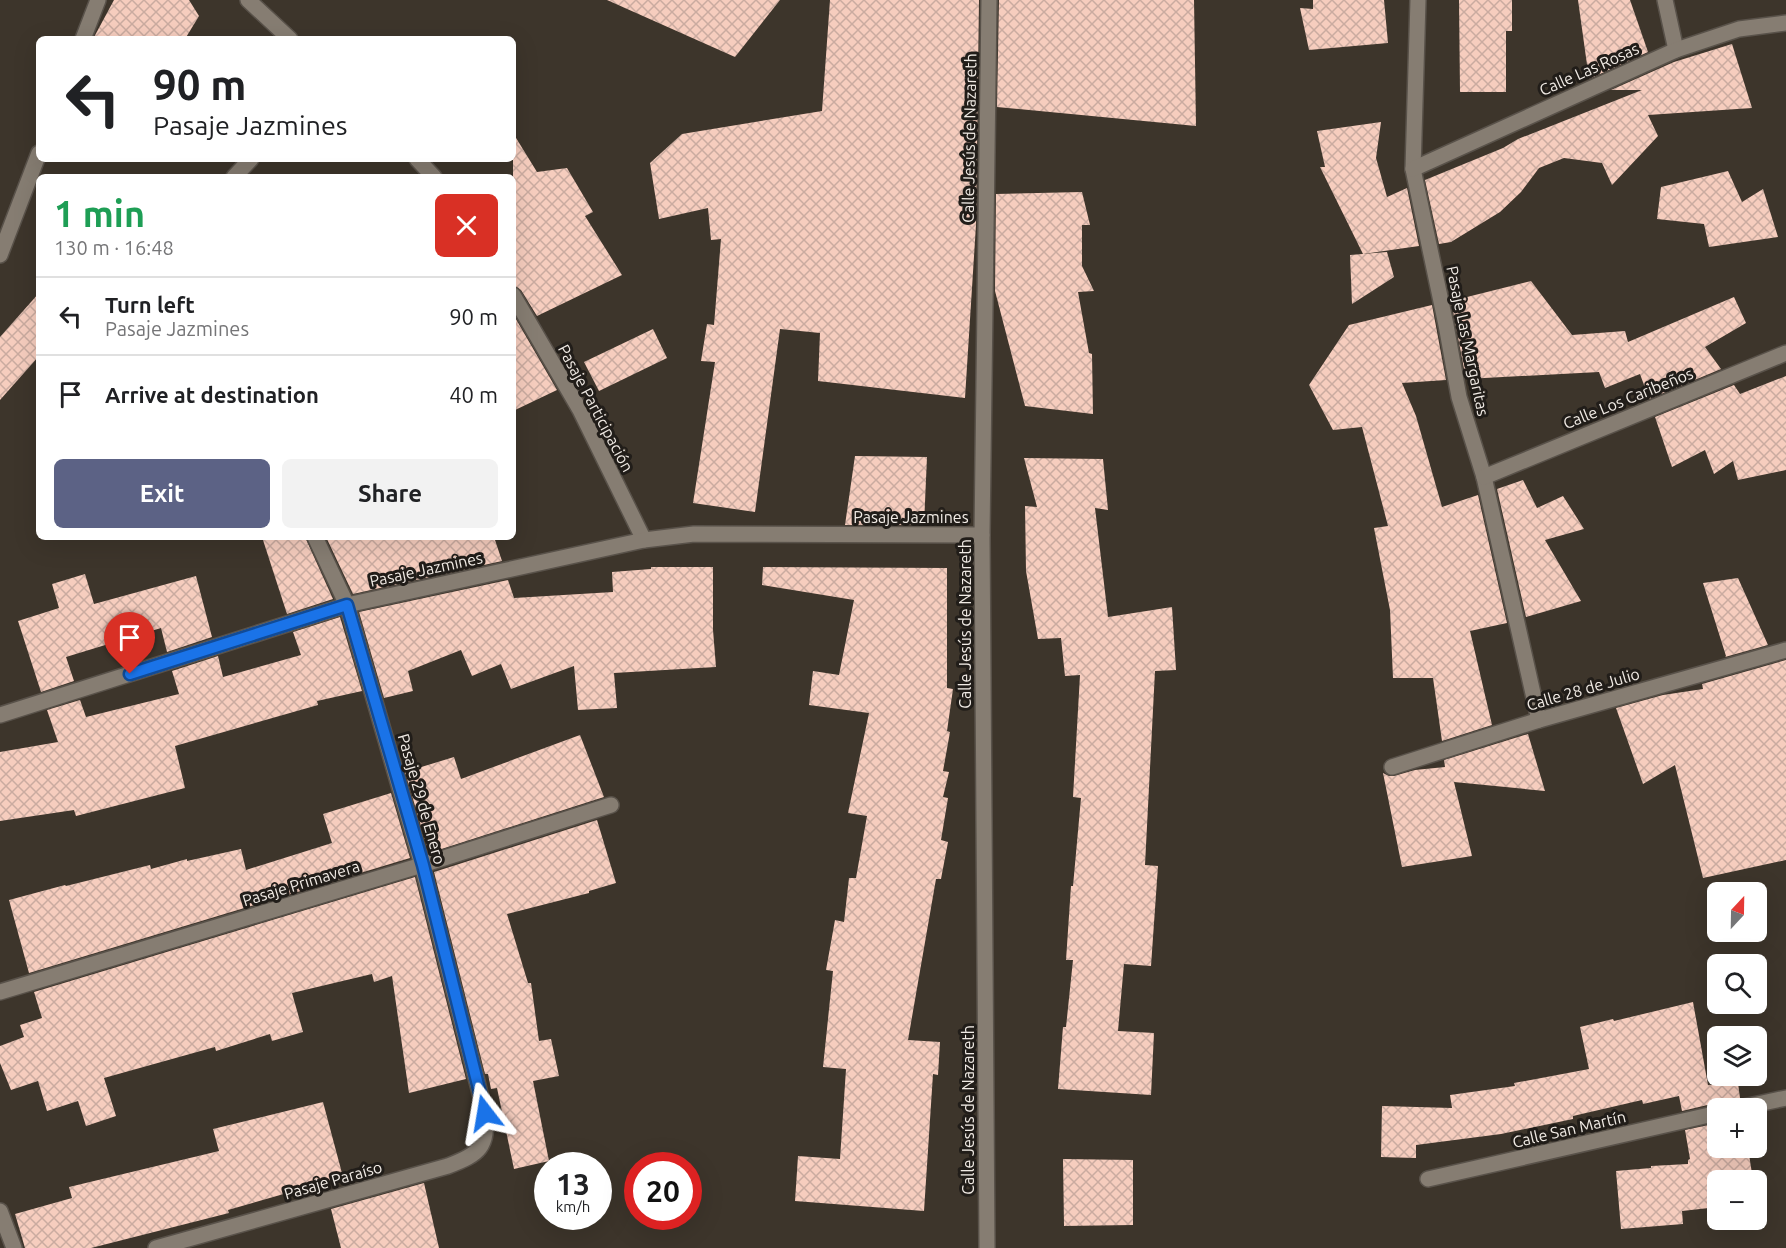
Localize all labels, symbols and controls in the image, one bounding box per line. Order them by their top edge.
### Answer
street label: Calle Las Rosas [1536,39,1642,99]
street label: Calle Jesús de Nazareth [959,53,979,223]
icon: left [54,60,132,138]
text: 90 m [153,61,247,108]
text: Pasaje Jazmines [153,110,348,140]
text: 1 min [54,193,145,234]
button: close [435,194,498,257]
text: 130 m · 16:48 [54,236,174,259]
street label: Pasaje Las Margaritas [1443,264,1493,418]
text: Turn left [105,292,195,317]
icon: left [54,300,87,333]
text: 90 m [449,304,498,329]
text: Pasaje Jazmines [105,317,249,340]
street label: Pasaje Participación [555,341,637,475]
street label: Calle Los Caribeños [1560,364,1696,432]
icon: arrive [54,378,87,411]
text: Arrive at destination [105,382,319,407]
text: 40 m [449,382,498,407]
button: Exit [54,459,270,528]
button: Share [282,459,498,528]
street label: Pasaje Jazmines [853,508,969,526]
street label: Calle Jesús de Nazareth [956,539,974,709]
street label: Pasaje Jazmines [368,548,484,590]
pin [104,612,155,674]
icon: arrive [113,621,146,654]
street label: Calle 28 de Julio [1524,664,1642,714]
street label: Pasaje 29 de Enero [395,732,449,866]
street label: Pasaje Primavera [240,857,362,909]
north arrow [1707,882,1767,942]
map controls [1707,882,1767,1230]
button: search [1707,954,1767,1014]
street label: Calle Jesús de Nazareth [959,1025,977,1195]
button: layers [1707,1026,1767,1086]
position arrow [453,1081,517,1145]
button: + [1707,1098,1767,1158]
street label: Calle San Martín [1511,1107,1627,1151]
speed limit sign: 20 [624,1152,702,1230]
street label: Pasaje Paraíso [282,1157,384,1203]
text: 13 [556,1167,590,1201]
button: − [1707,1170,1767,1230]
text: km/h [556,1198,590,1215]

